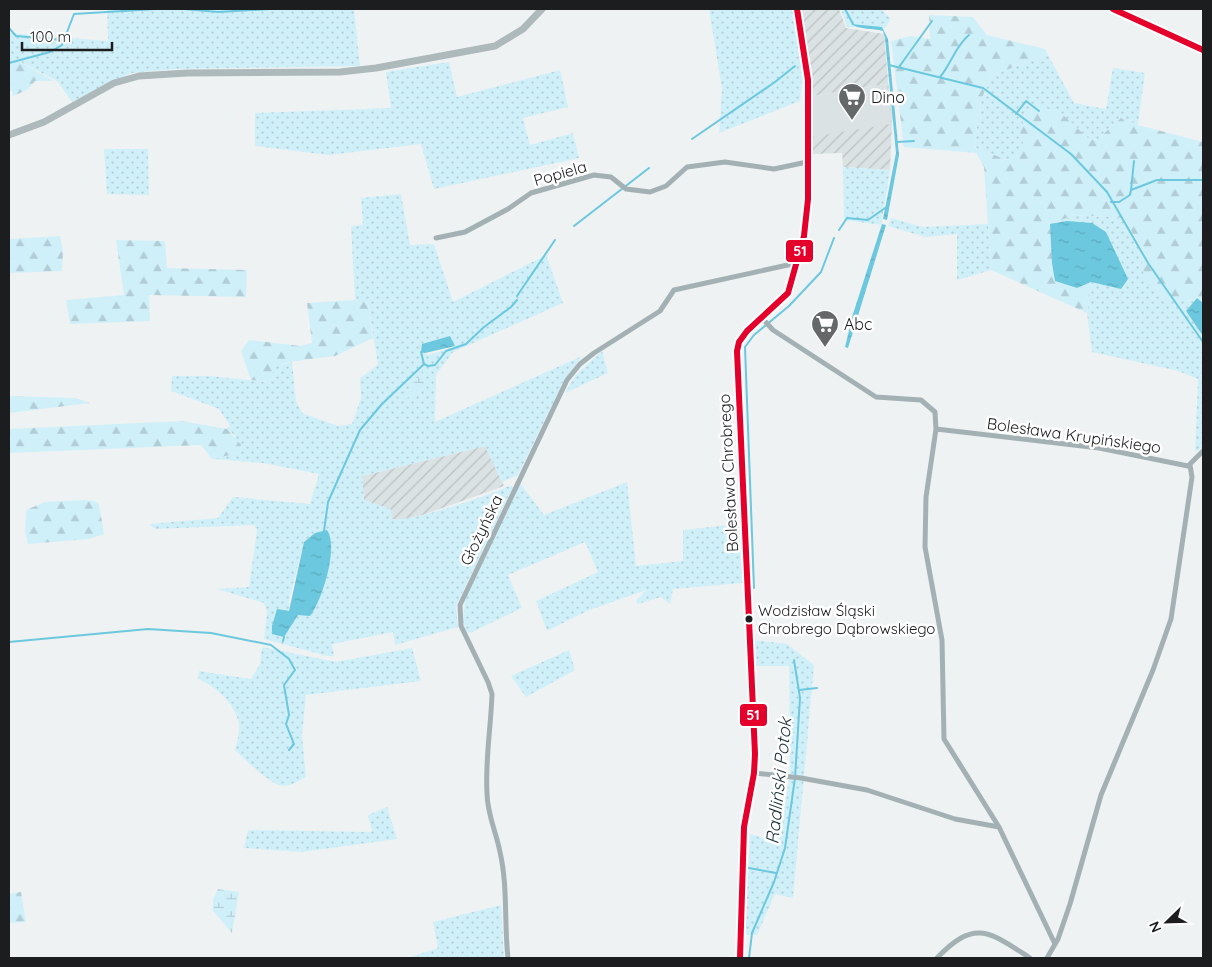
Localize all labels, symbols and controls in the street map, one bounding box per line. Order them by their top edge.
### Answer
scale bar [22,20,112,52]
text: 100 m [30,27,71,46]
supermarket icon: Dino [837,82,867,121]
place label: Dino [871,87,905,107]
street label: Popiela [531,156,589,190]
line badge: 51 [785,239,814,263]
text: 51 [793,242,807,260]
supermarket icon: Abc [810,309,840,348]
place label: Abc [844,314,872,334]
street label: Bolesława Chrobrego [714,393,742,553]
street label: Bolesława Krupińskiego [986,413,1162,457]
street label: Głożyńska [455,491,507,569]
place label: Wodzisław Śląski Chrobrego Dąbrowskiego [758,601,935,638]
marker: Wodzisław Śląski Chrobrego Dąbrowskiego [744,614,754,624]
line badge: 51 [739,703,768,727]
text: 51 [746,706,760,724]
water label: Radliński Potok [760,715,797,845]
north arrow [1142,897,1192,947]
text: N [1145,919,1165,935]

